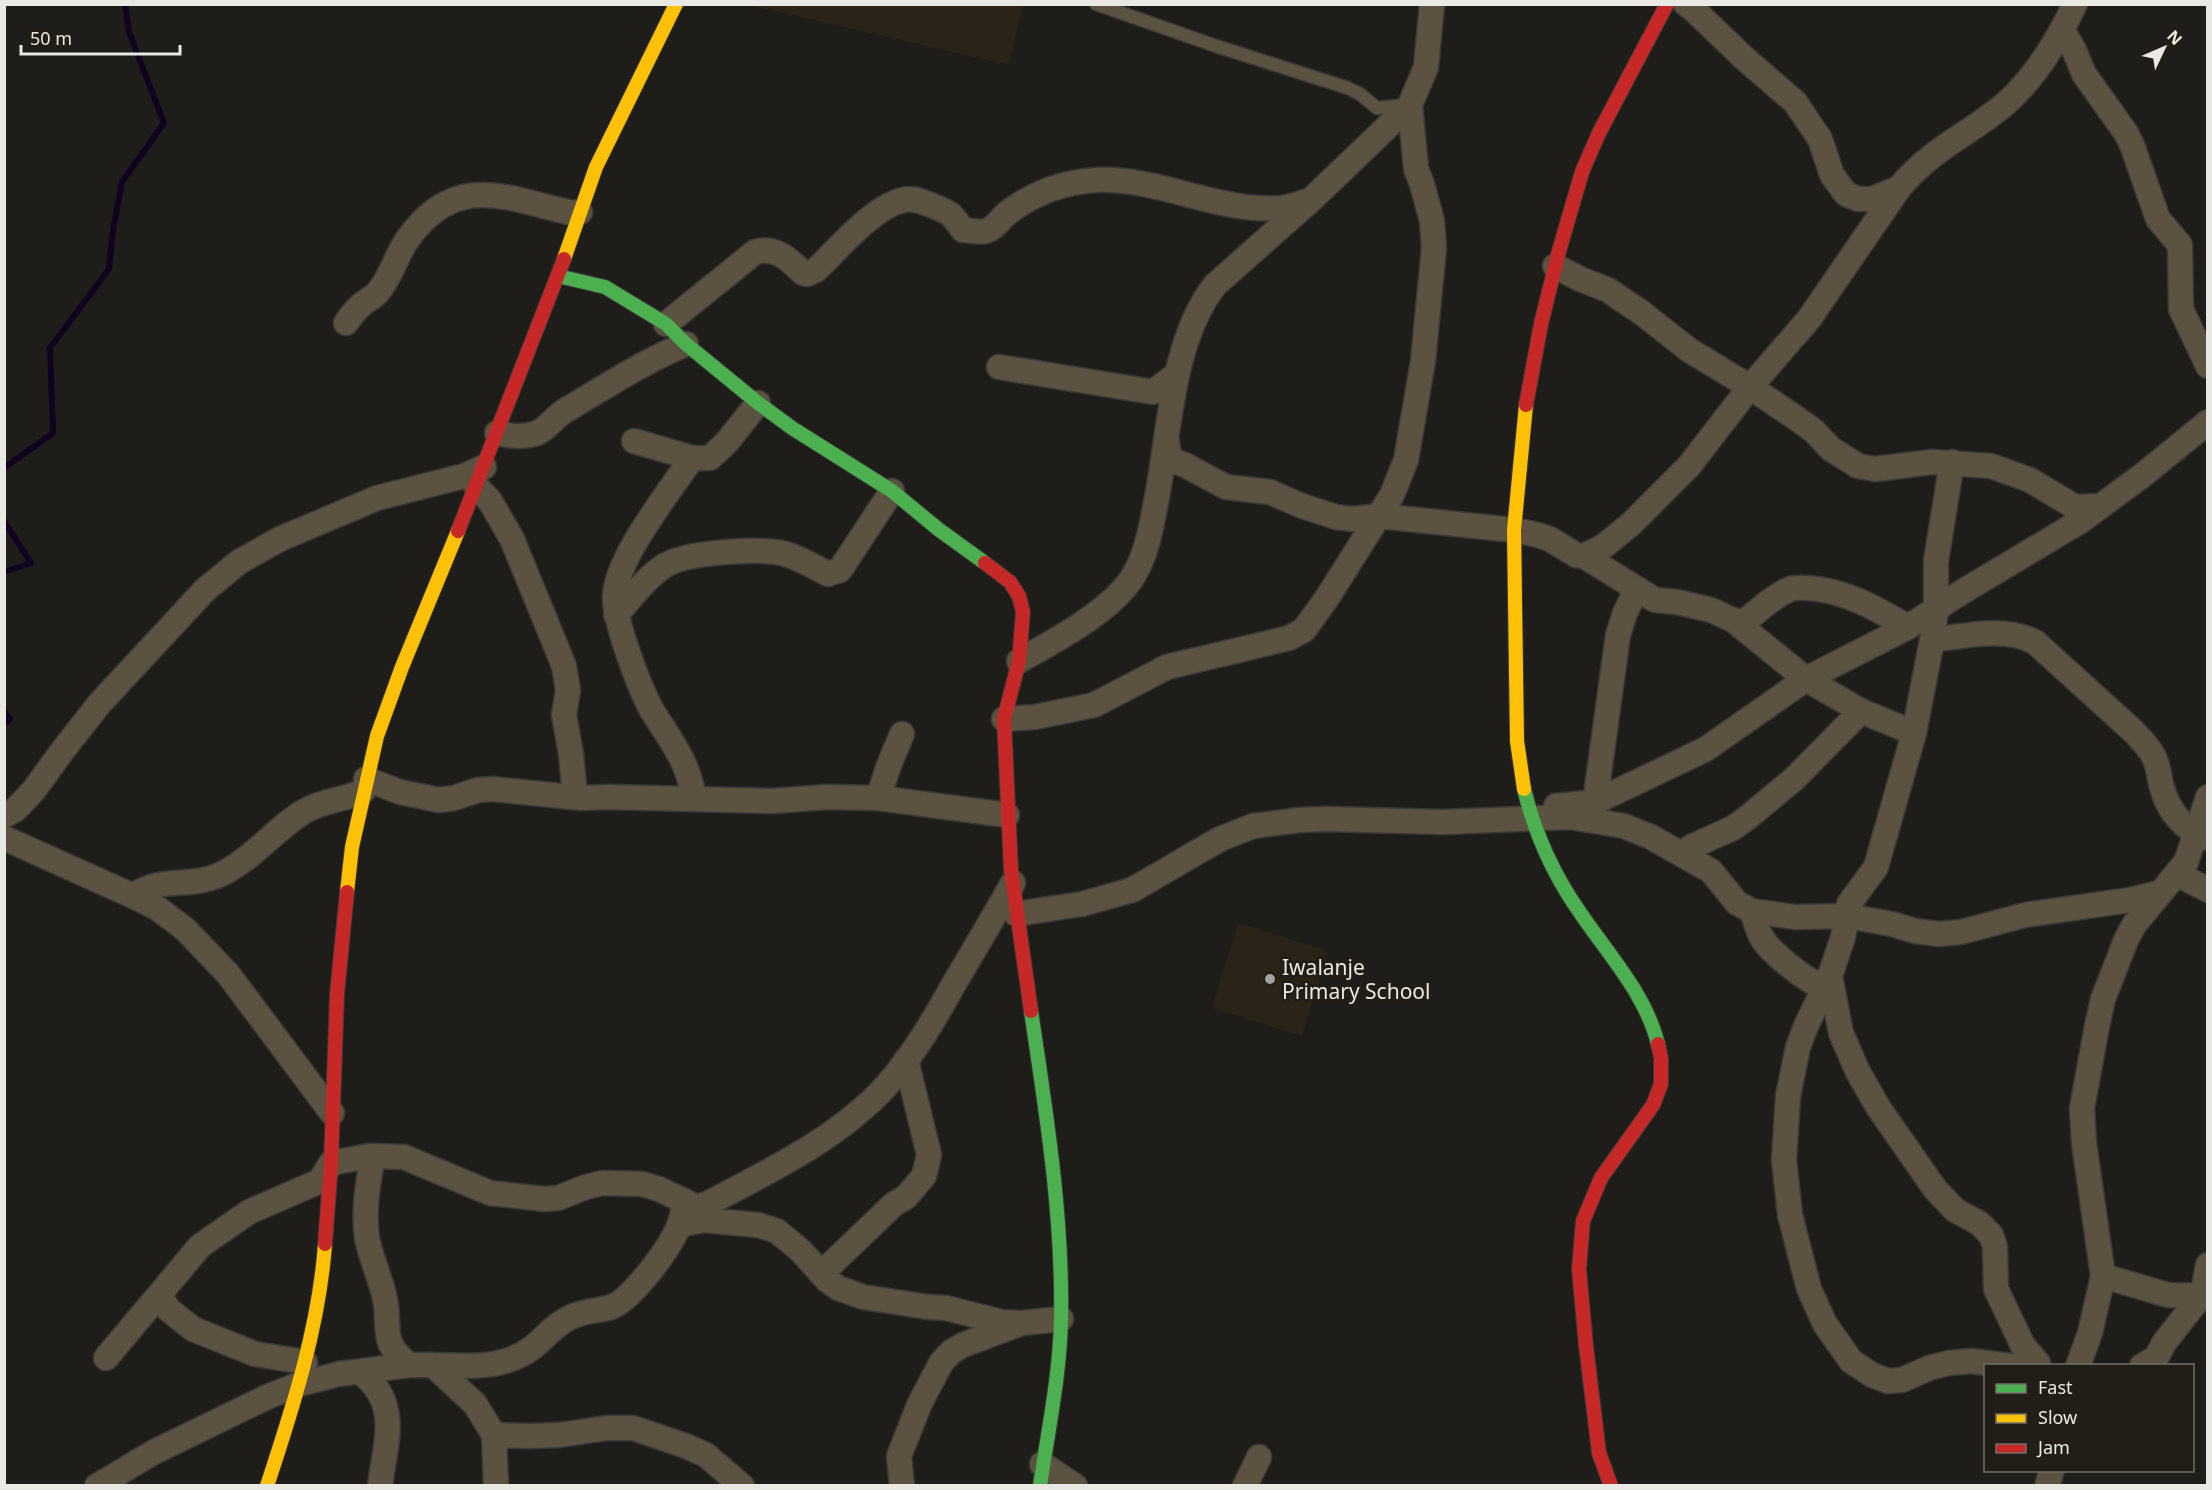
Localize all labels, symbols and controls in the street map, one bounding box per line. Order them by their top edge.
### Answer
scale bar [21,18,180,56]
north arrow [2134,18,2194,78]
text: N [2162,25,2187,50]
text: 50 m [30,26,72,50]
place label: Iwalanje Primary School [1282,953,1430,1005]
marker: Iwalanje Primary School [1263,972,1277,986]
legend [1984,1364,2194,1472]
text: Fast [2038,1375,2073,1399]
text: Slow [2038,1405,2077,1429]
text: Jam [2036,1435,2070,1459]

